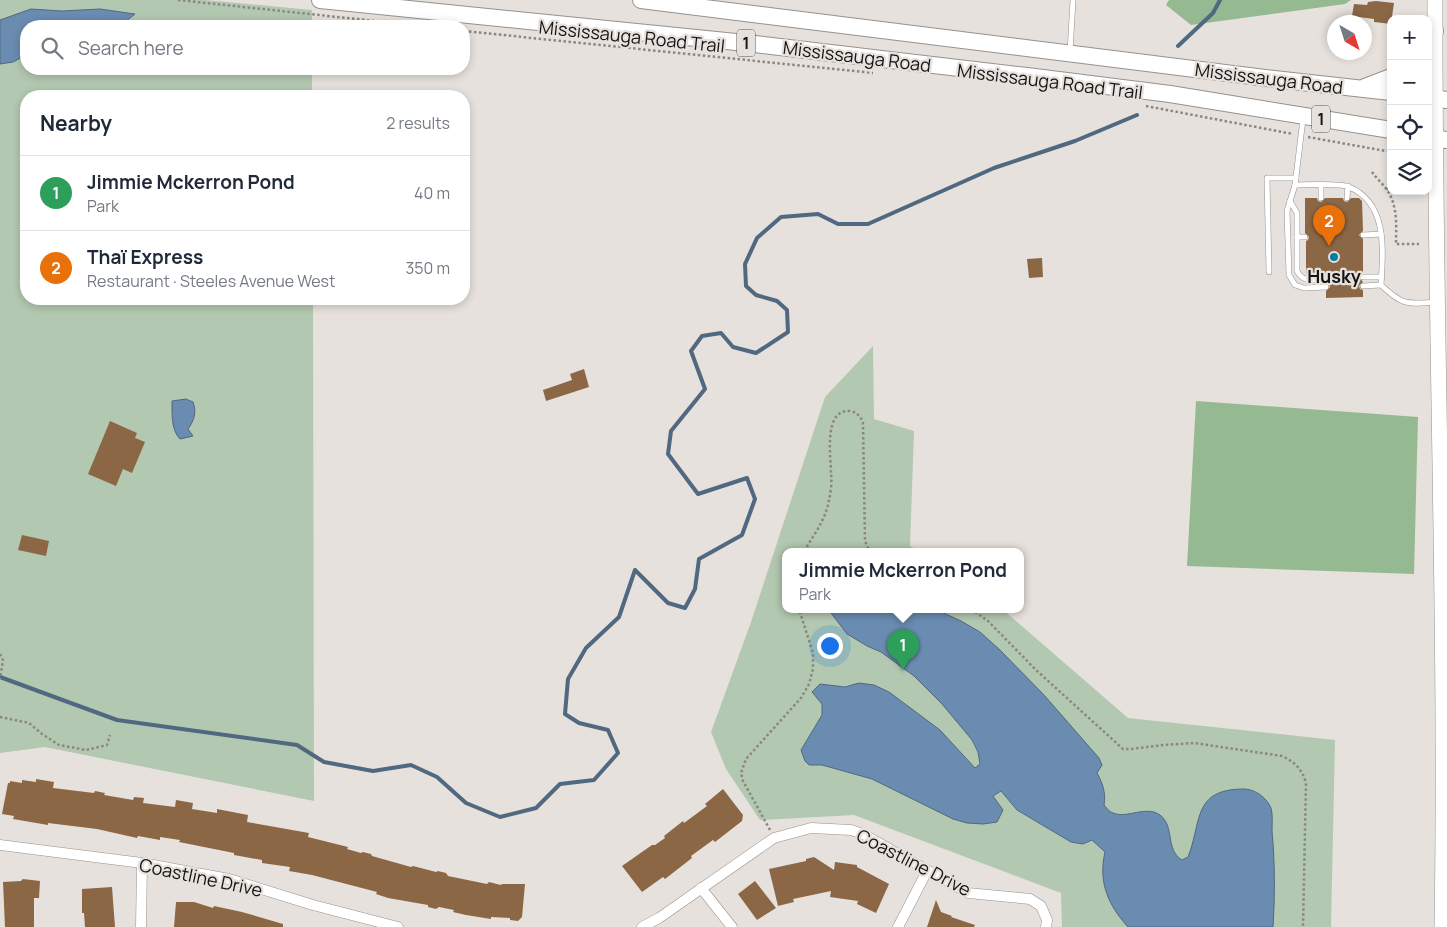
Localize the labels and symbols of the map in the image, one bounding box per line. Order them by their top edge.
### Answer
street label: Mississauga Road Trail [538,14,726,58]
north arrow [1327,15,1372,60]
road number: 1 [737,29,755,56]
street label: Mississauga Road [782,35,932,77]
street label: Mississauga Road [1194,57,1344,99]
street label: Mississauga Road Trail [956,58,1144,104]
road number: 1 [1312,106,1330,132]
pin: 2 [1313,205,1345,246]
marker: Husky [1328,251,1340,263]
place label: Husky [1307,264,1361,288]
pin: 1 [887,629,919,670]
your location [817,633,843,659]
street label: Coastline Drive [853,823,975,901]
street label: Coastline Drive [137,852,265,902]

